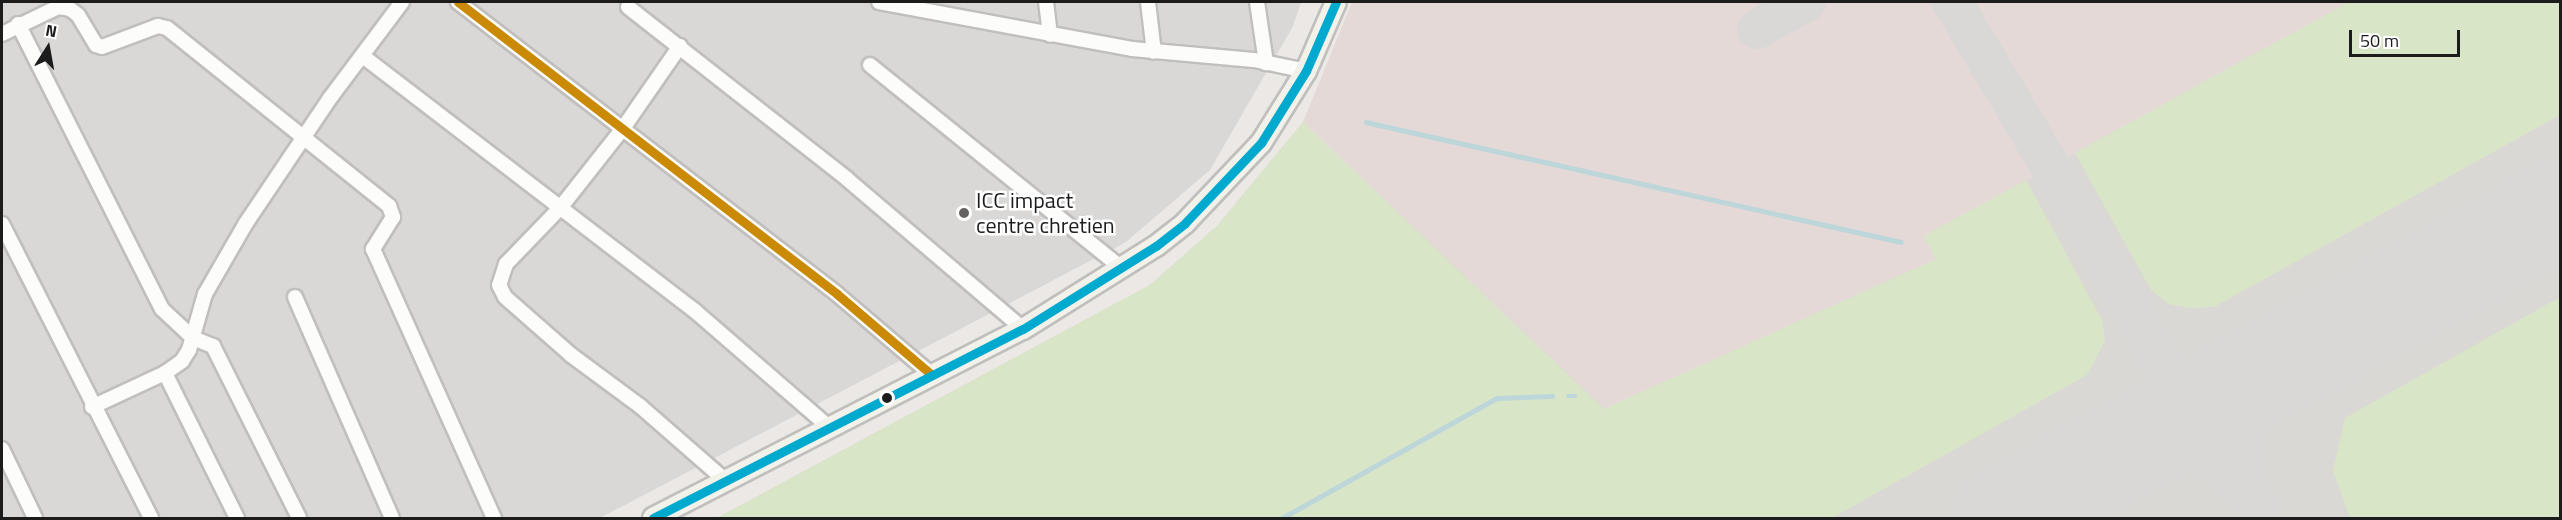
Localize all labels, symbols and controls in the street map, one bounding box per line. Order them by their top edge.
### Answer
text: N [44,17,59,43]
north arrow [18,18,78,78]
scale bar [2352,18,2463,56]
text: 50 m [2360,27,2399,54]
place label: ICC impact centre chretien [976,187,1115,238]
marker: ICC impact centre chretien [957,206,971,220]
unlabelled marker [881,392,893,404]

